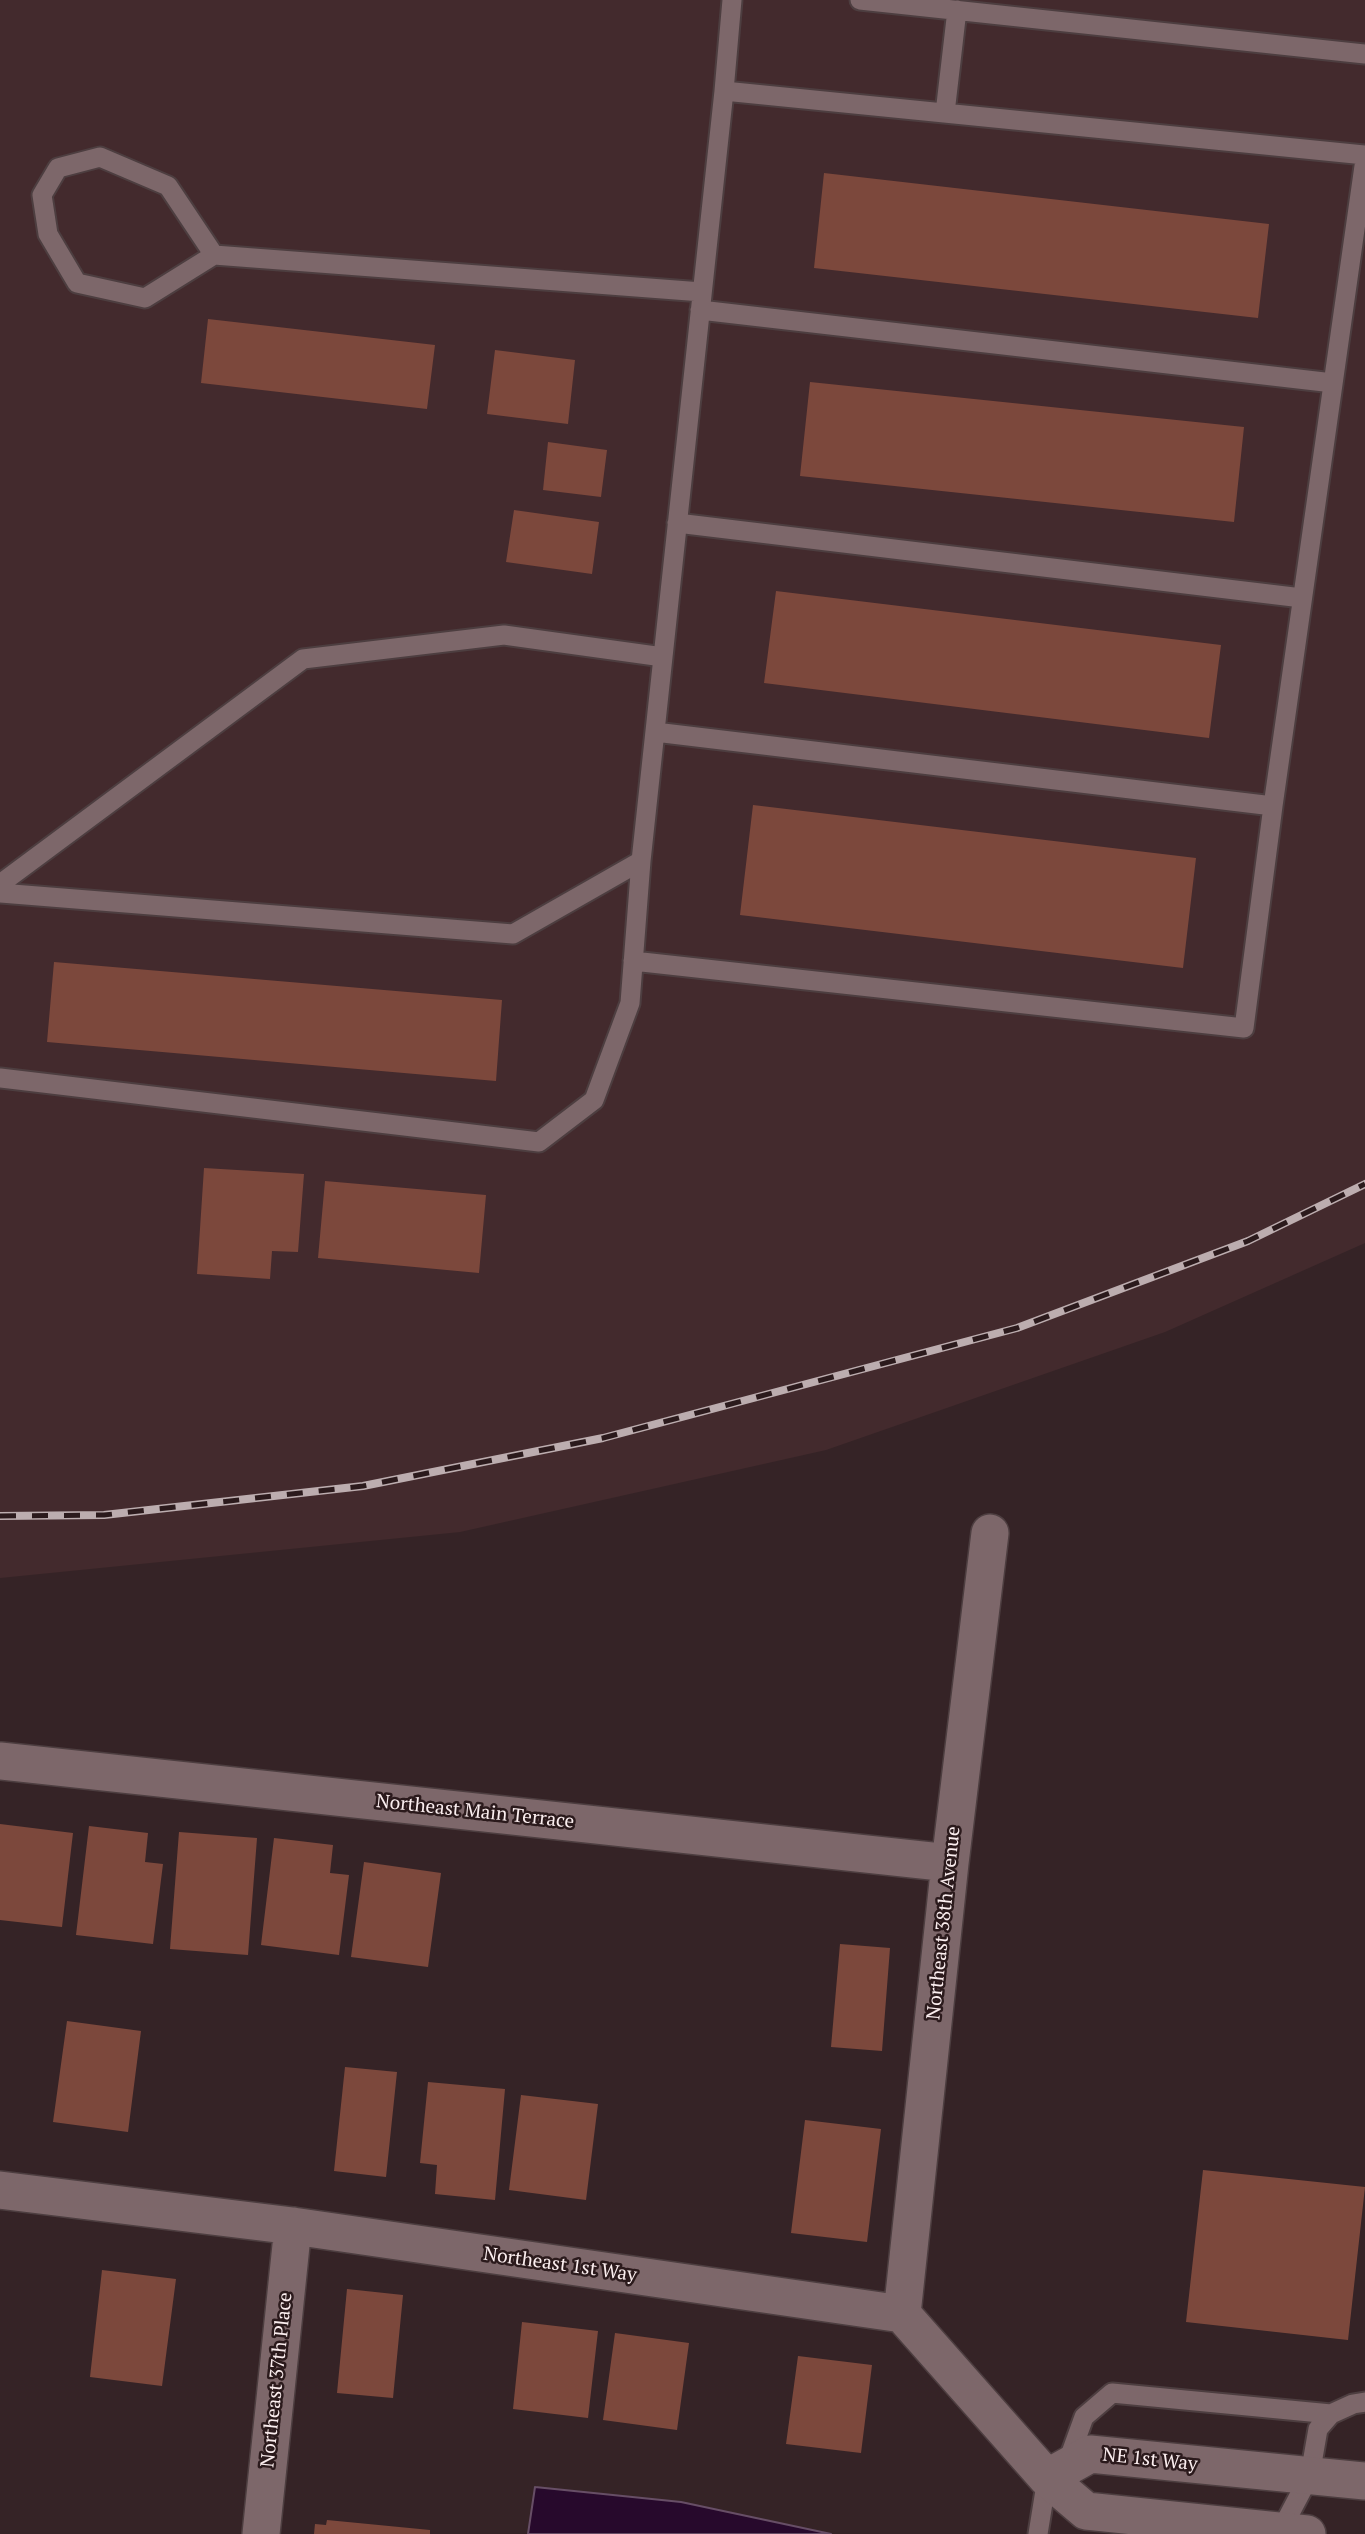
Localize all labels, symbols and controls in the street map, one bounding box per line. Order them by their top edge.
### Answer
street label: Northeast Main Terrace [375,1790,575,1834]
street label: Northeast 38th Avenue [923,1825,965,2021]
street label: Northeast 1st Way [482,2243,638,2287]
street label: Northeast 37th Place [256,2291,298,2469]
street label: NE 1st Way [1101,2444,1199,2476]

